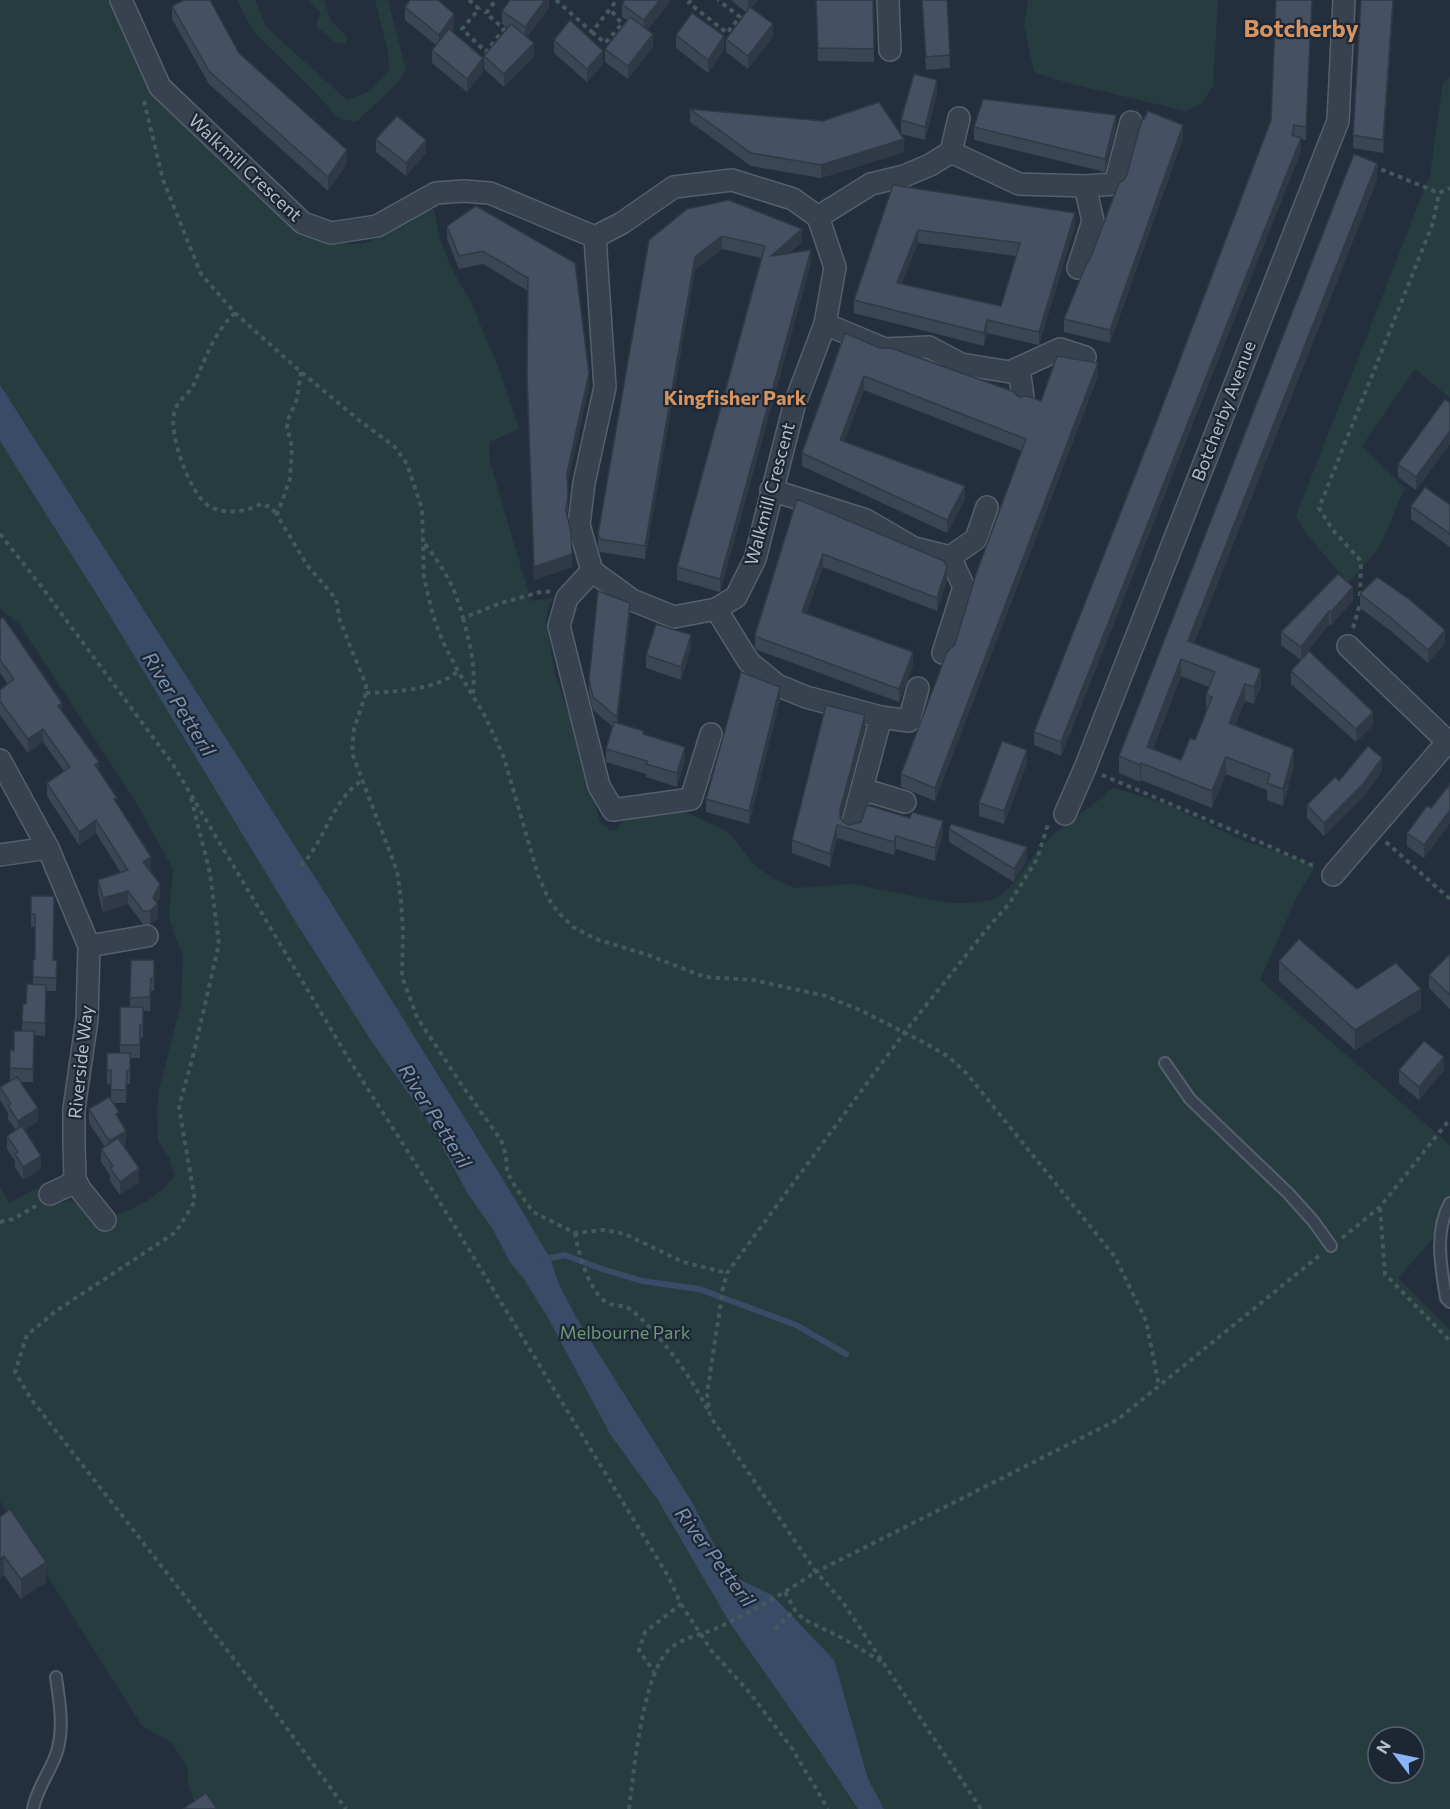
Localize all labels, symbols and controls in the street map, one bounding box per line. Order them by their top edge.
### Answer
district label: Botcherby [1243,13,1359,42]
street label: Walkmill Crescent [184,109,307,225]
street label: Botcherby Avenue [1186,337,1260,484]
district label: Kingfisher Park [664,385,807,409]
street label: Walkmill Crescent [739,420,799,568]
water label: River Petteril [138,647,222,761]
street label: Riverside Way [63,1004,97,1120]
water label: River Petteril [394,1059,478,1173]
park label: Melbourne Park [560,1321,691,1343]
water label: River Petteril [671,1502,762,1612]
north arrow [1366,1725,1426,1785]
text: N [1372,1737,1394,1757]

